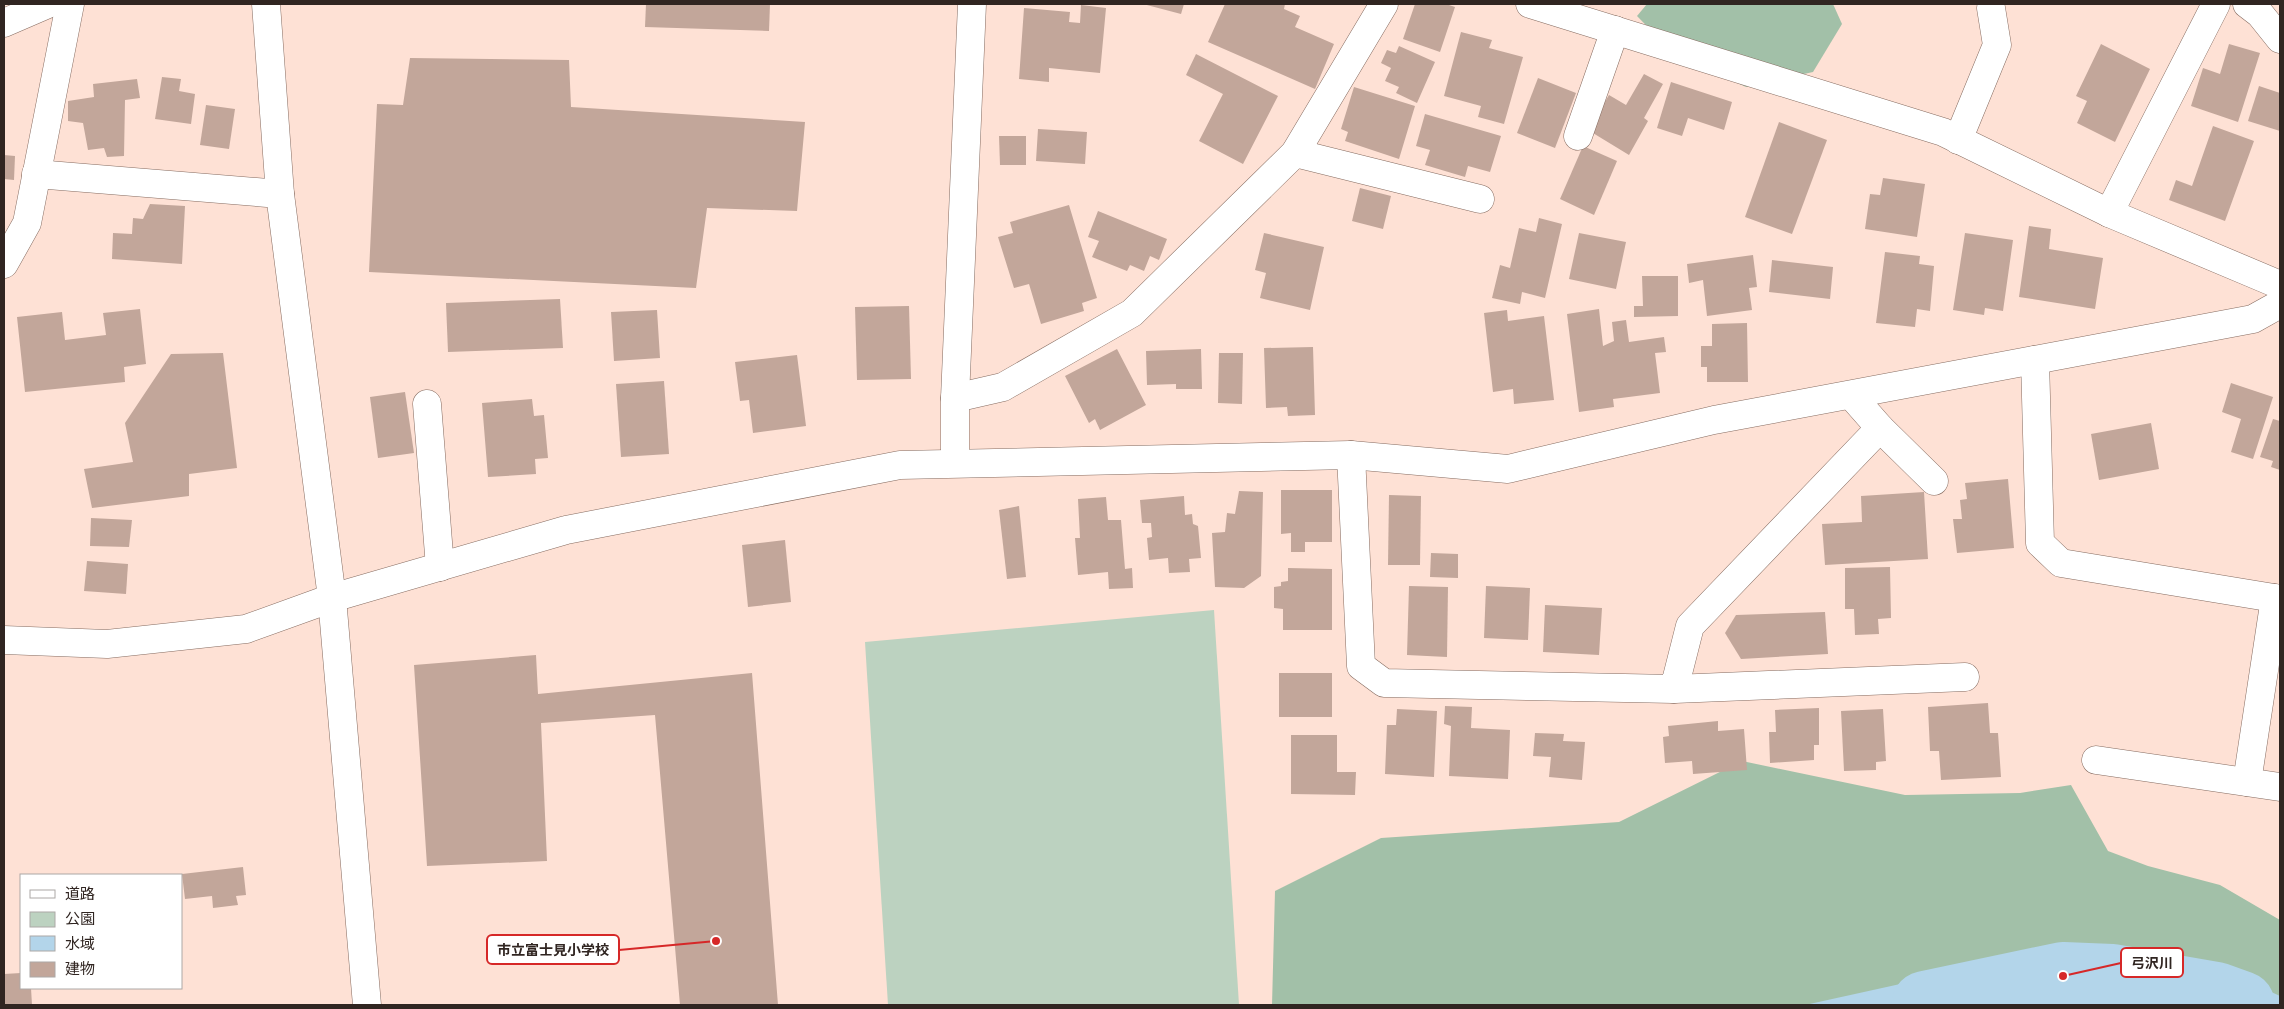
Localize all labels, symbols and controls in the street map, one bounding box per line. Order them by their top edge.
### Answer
legend [20,874,182,989]
text: 道路 [65,884,95,903]
text: 公園 [65,909,95,928]
text: 水域 [65,934,95,953]
callout: 市立富士見小学校 [487,935,619,964]
text: 市立富士見小学校 [497,941,609,959]
callout: 弓沢川 [2121,948,2183,977]
text: 弓沢川 [2131,954,2173,972]
text: 建物 [65,959,95,978]

